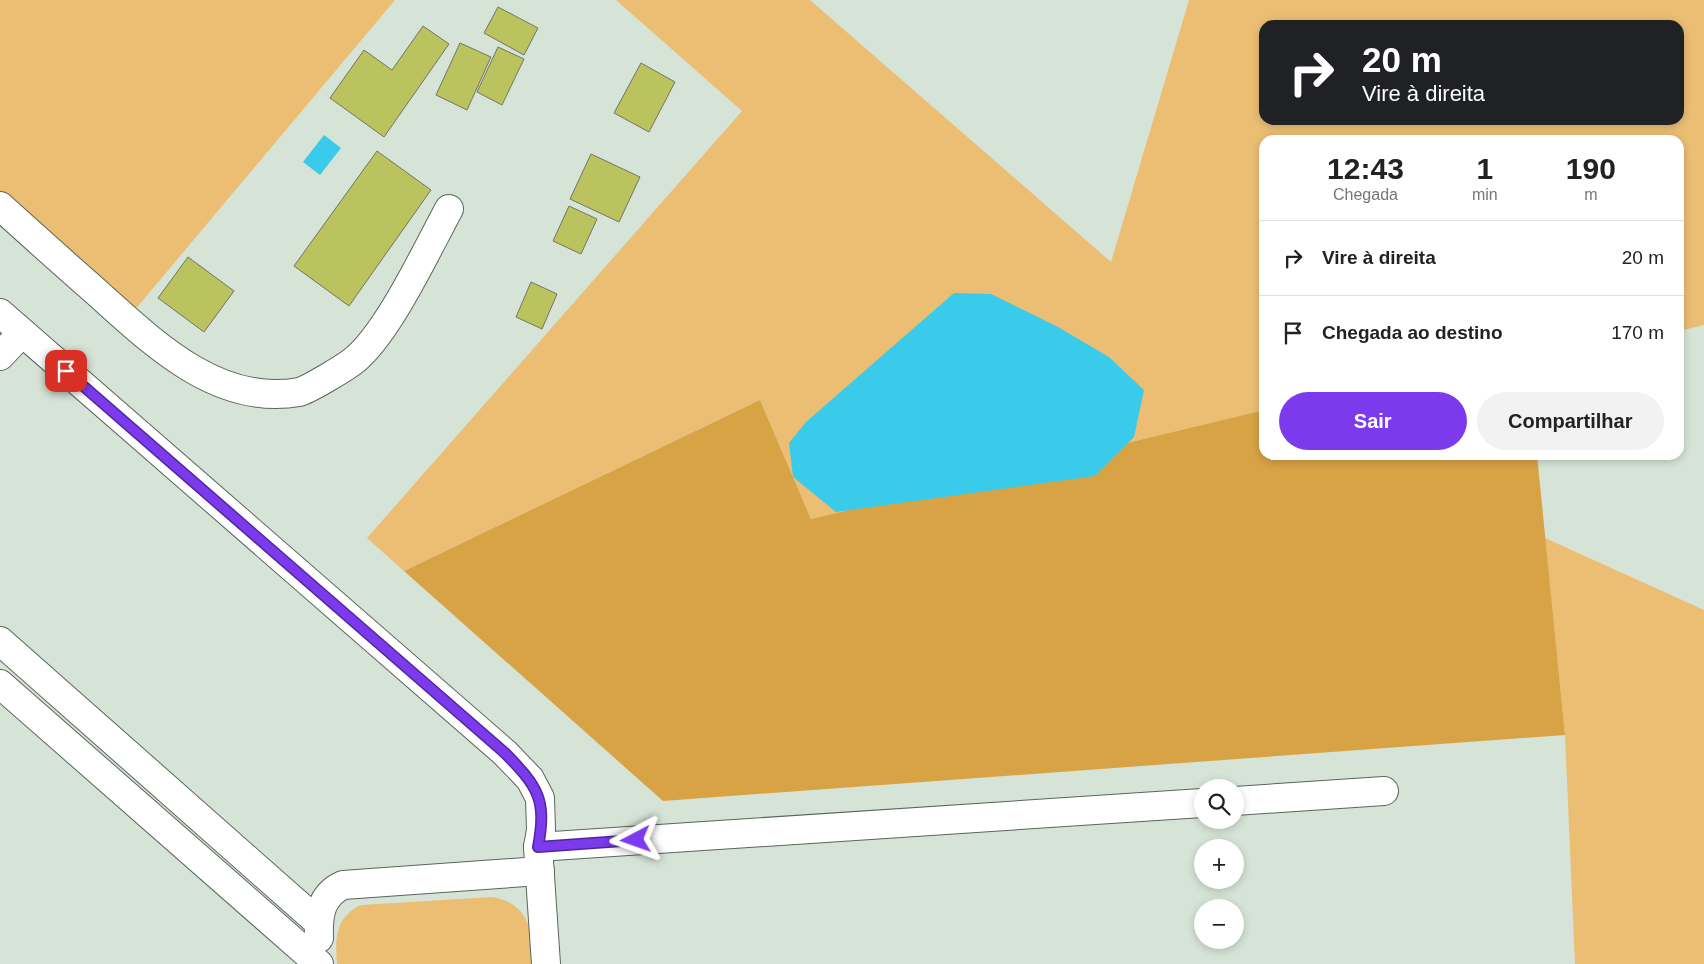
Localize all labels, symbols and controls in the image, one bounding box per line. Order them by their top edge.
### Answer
icon: right [1279,40,1344,105]
text: 20 m [1362,40,1442,79]
text: Vire à direita [1362,81,1485,106]
text: 12:43 [1327,152,1404,185]
text: 1 [1476,152,1493,185]
text: 190 [1566,152,1616,185]
text: Chegada [1333,186,1398,203]
text: min [1472,186,1498,203]
text: m [1584,186,1597,203]
icon: right [1279,244,1307,272]
text: Vire à direita [1322,247,1436,268]
text: 20 m [1622,247,1664,268]
icon: arrive [1279,319,1307,347]
text: Chegada ao destino [1322,322,1503,343]
text: 170 m [1611,322,1664,343]
pin [45,350,87,392]
icon: arrive [52,357,80,385]
button: Sair [1279,392,1467,450]
button: Compartilhar [1477,392,1664,450]
map controls [1194,779,1244,949]
button: search [1194,779,1244,829]
position arrow [609,813,661,865]
button: + [1194,839,1244,889]
button: − [1194,899,1244,949]

